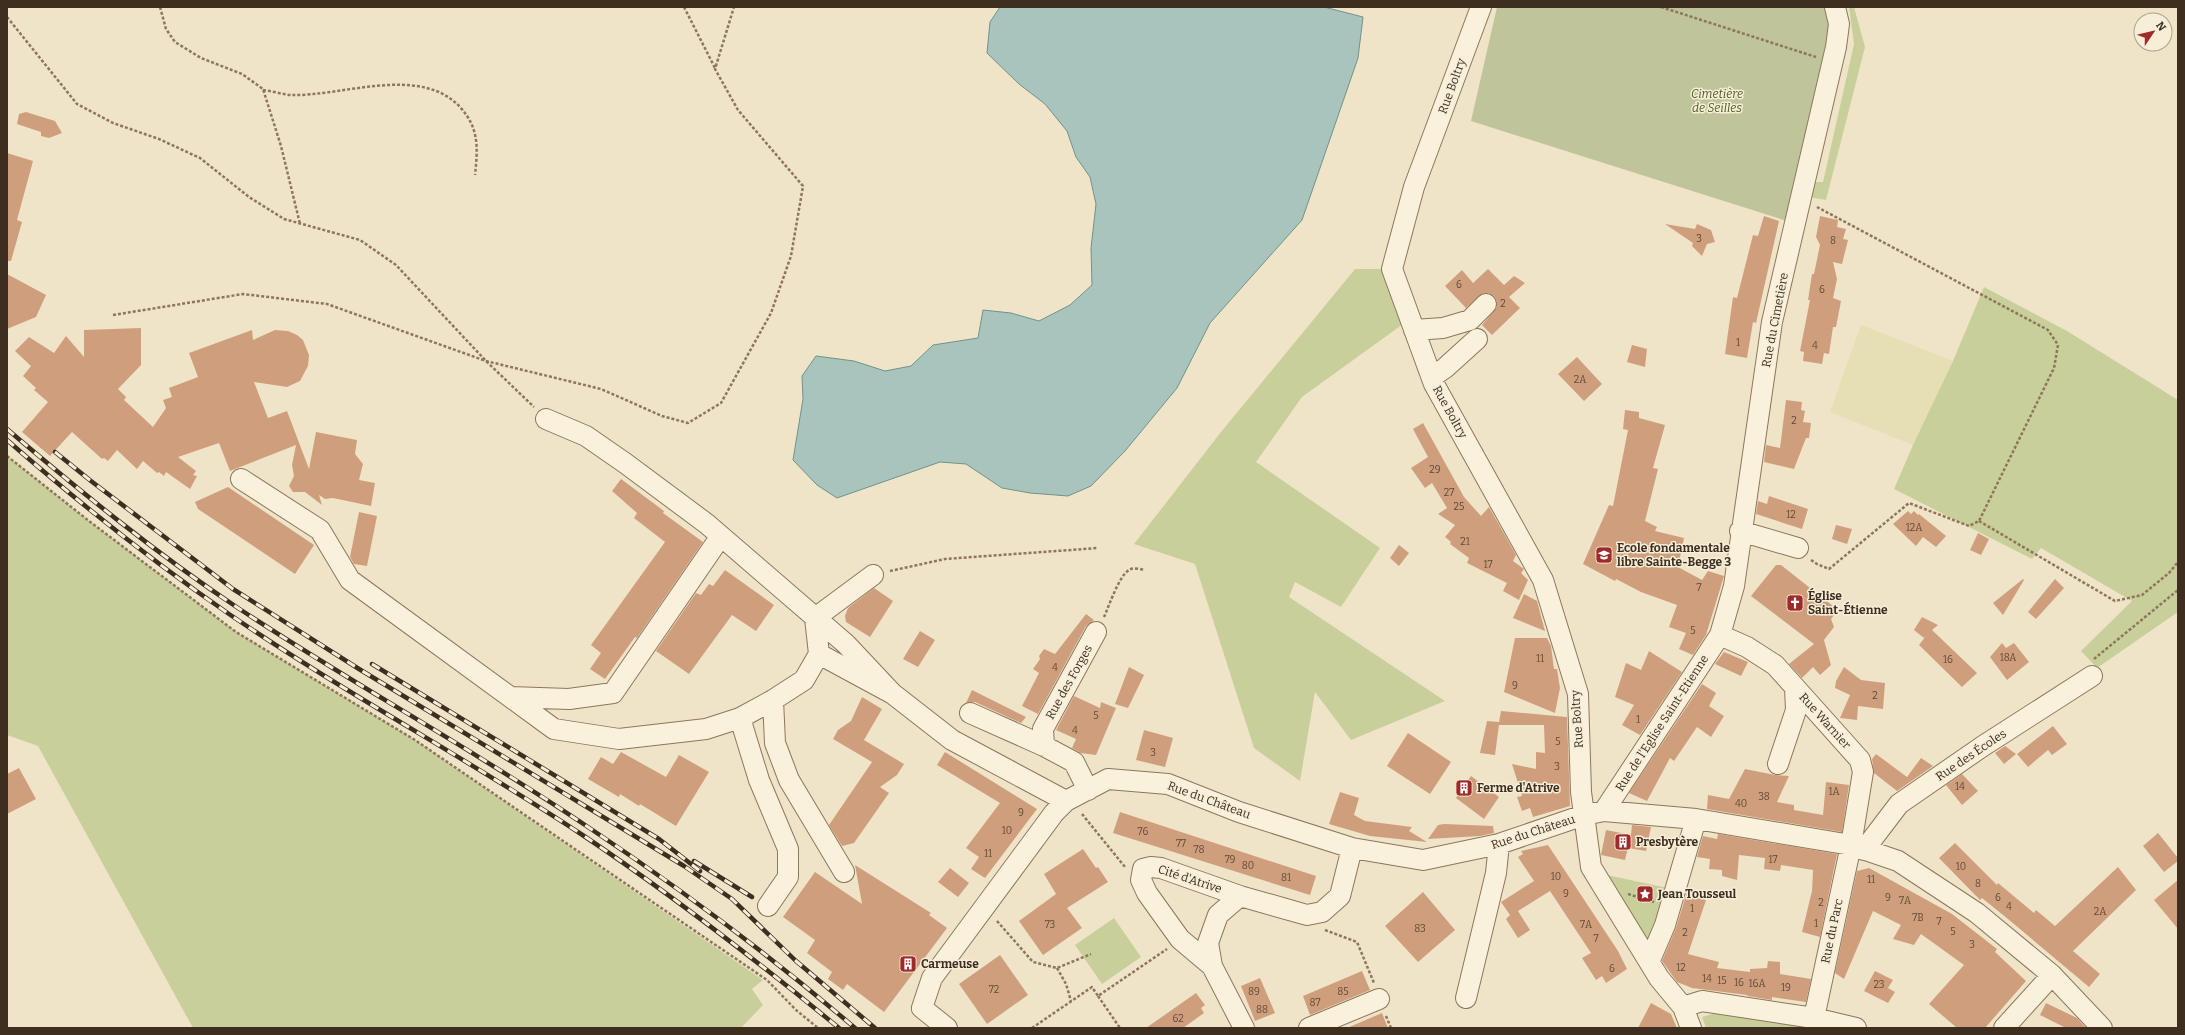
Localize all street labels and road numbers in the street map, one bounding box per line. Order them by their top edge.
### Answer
street label: Rue Boltry [1435,56,1469,116]
street label: Rue du Cimetière [1759,271,1791,369]
street label: Rue Boltry [1430,383,1471,441]
street label: Rue des Forges [1043,642,1095,722]
street label: Rue de l'Eglise Saint-Etienne [1613,652,1711,794]
street label: Rue Boltry [1568,689,1586,749]
street label: Rue Warnier [1796,690,1854,752]
street label: Rue des Écoles [1933,725,2009,784]
street label: Rue du Château [1166,779,1253,822]
street label: Rue du Château [1489,812,1577,852]
street label: Cité d'Atrive [1156,862,1224,896]
street label: Rue du Parc [1818,897,1846,965]

